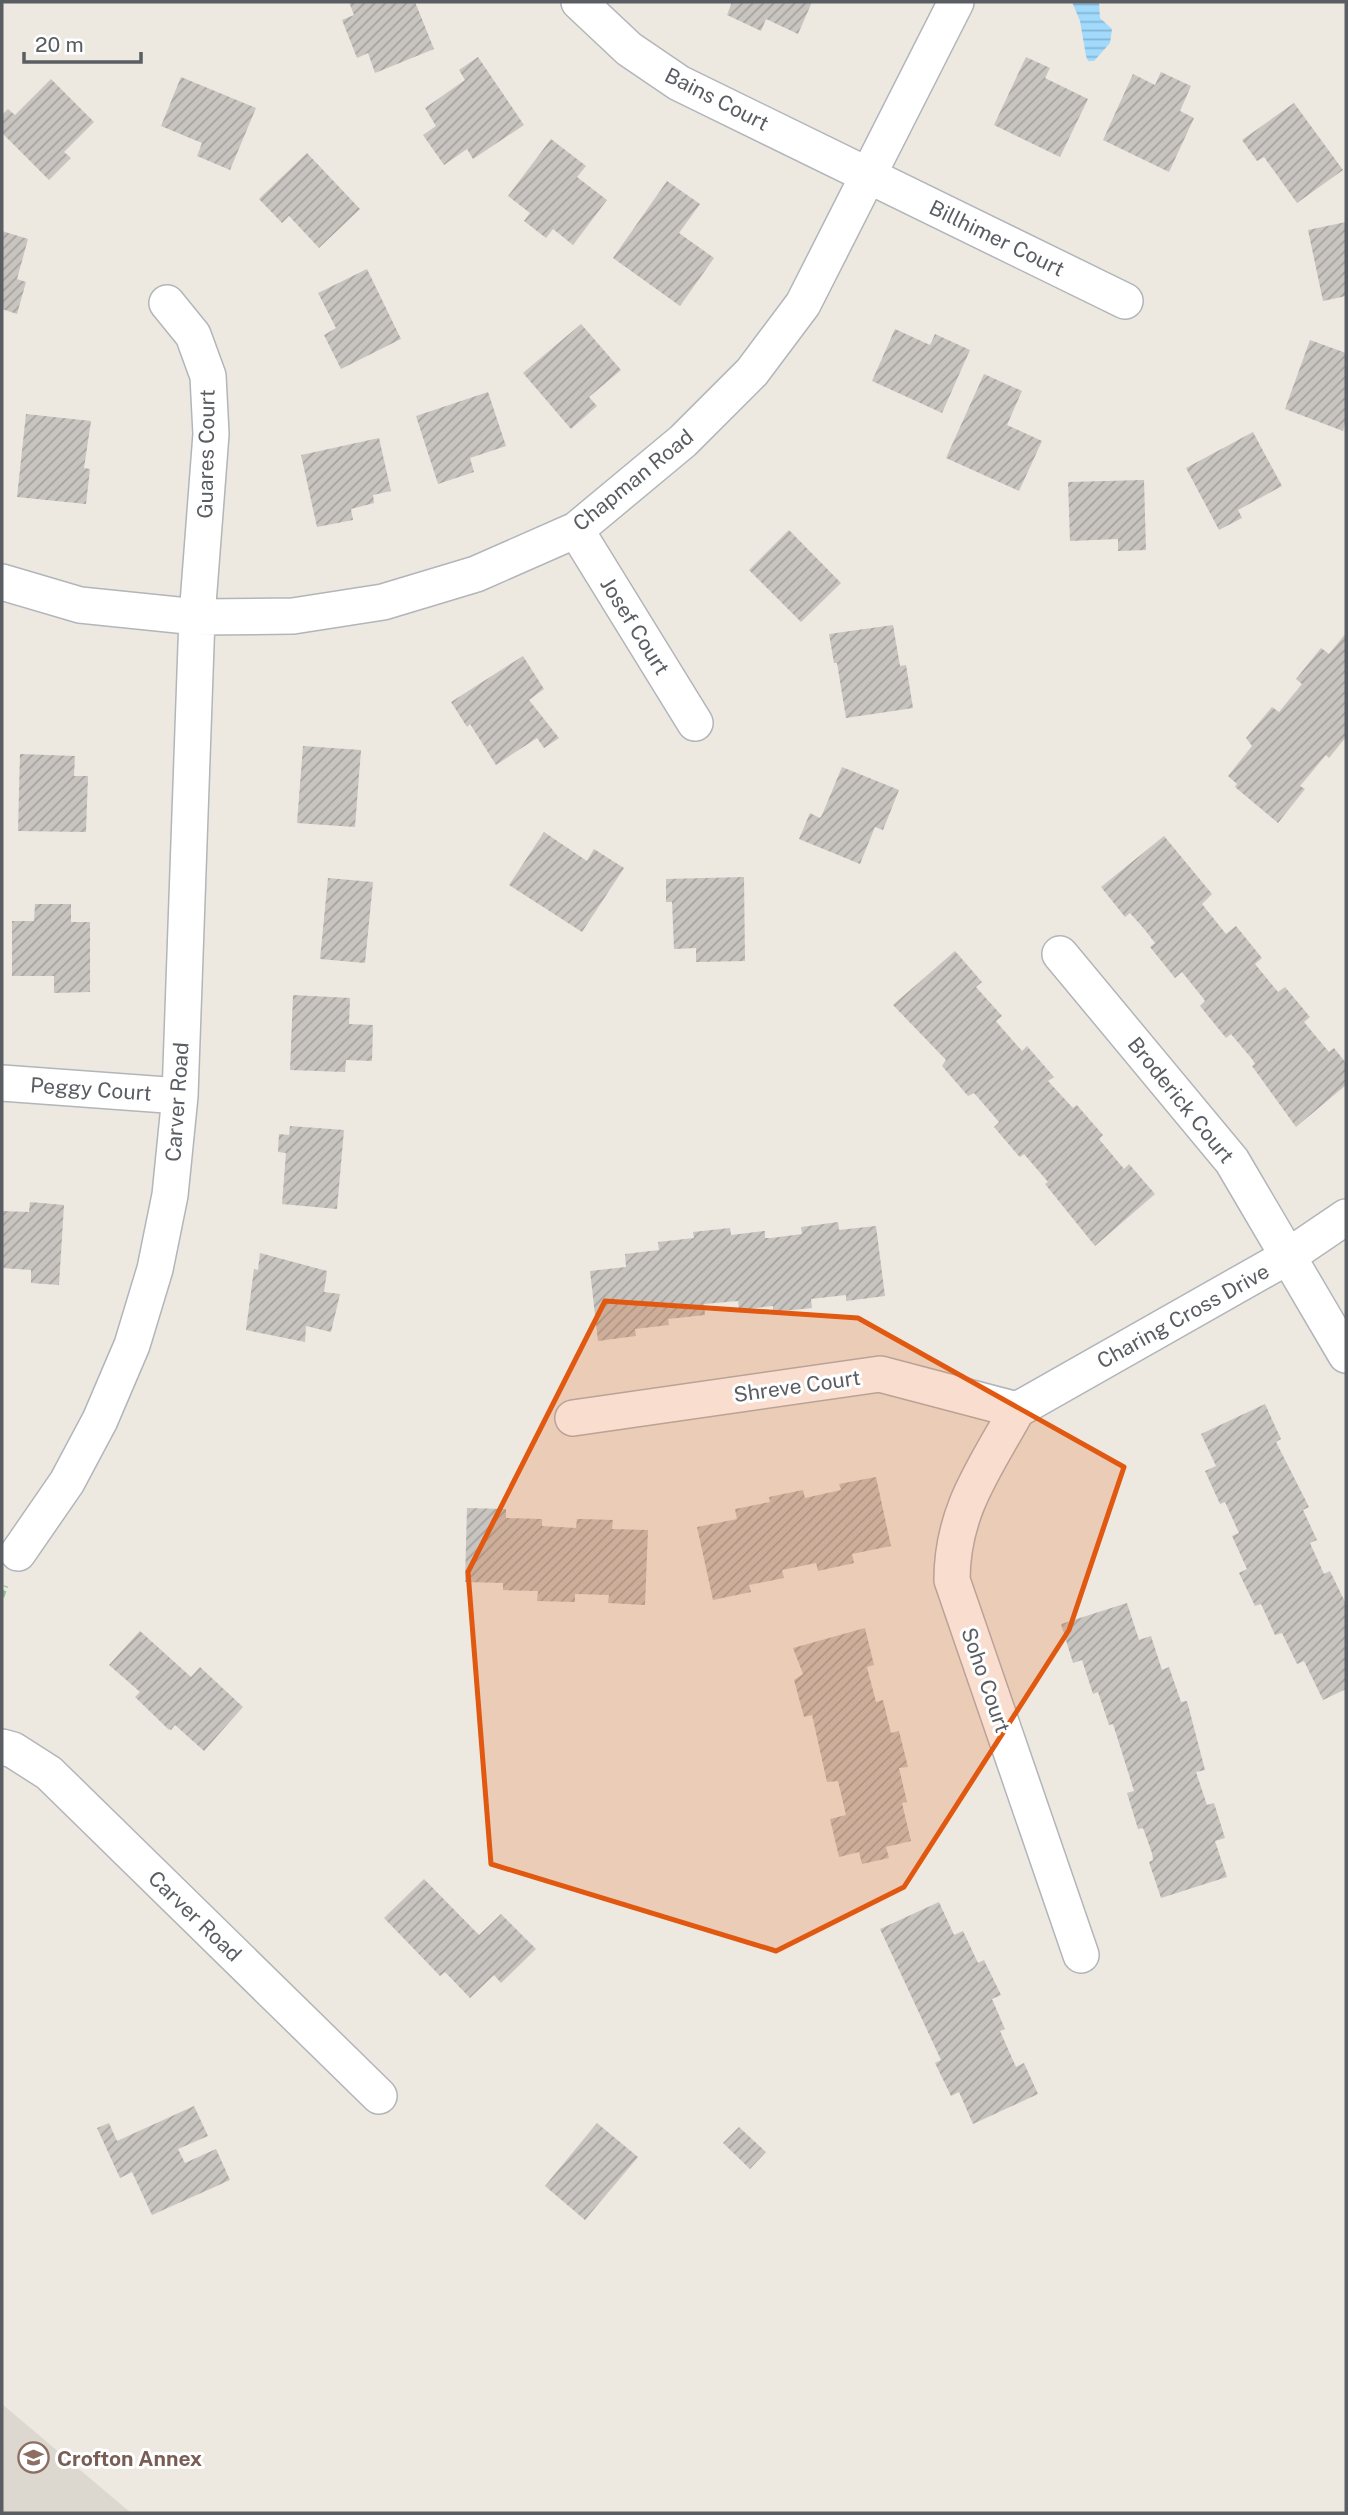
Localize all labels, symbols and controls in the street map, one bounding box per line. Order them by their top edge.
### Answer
scale bar [24,21,142,65]
text: 20 m [35,32,84,57]
street label: Bains Court [661,62,773,136]
street label: Billhimer Court [925,194,1069,282]
street label: Guares Court [192,389,220,519]
street label: Chapman Road [568,424,698,536]
street label: Josef Court [595,573,675,679]
street label: Broderick Court [1123,1032,1239,1168]
street label: Carver Road [160,1041,194,1163]
street label: Peggy Court [29,1072,153,1106]
street label: Charing Cross Drive [1093,1258,1273,1374]
street label: Shreve Court [732,1365,862,1407]
street label: Soho Court [956,1624,1016,1736]
street label: Carver Road [143,1865,247,1967]
school or university icon: Crofton Annex [17,2441,51,2475]
place label: Crofton Annex [57,2446,202,2471]

